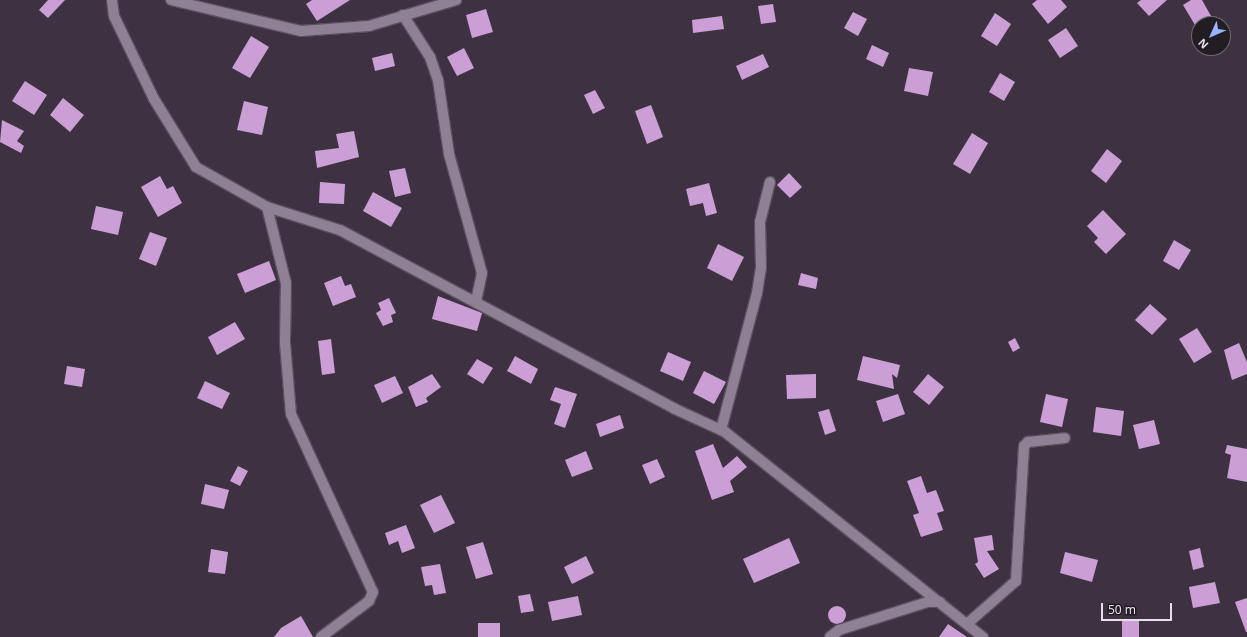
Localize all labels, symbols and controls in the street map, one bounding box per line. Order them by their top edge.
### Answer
north arrow [1191,16,1231,56]
text: N [1194,36,1211,53]
scale bar [1103,595,1174,621]
text: 50 m [1108,601,1136,618]

